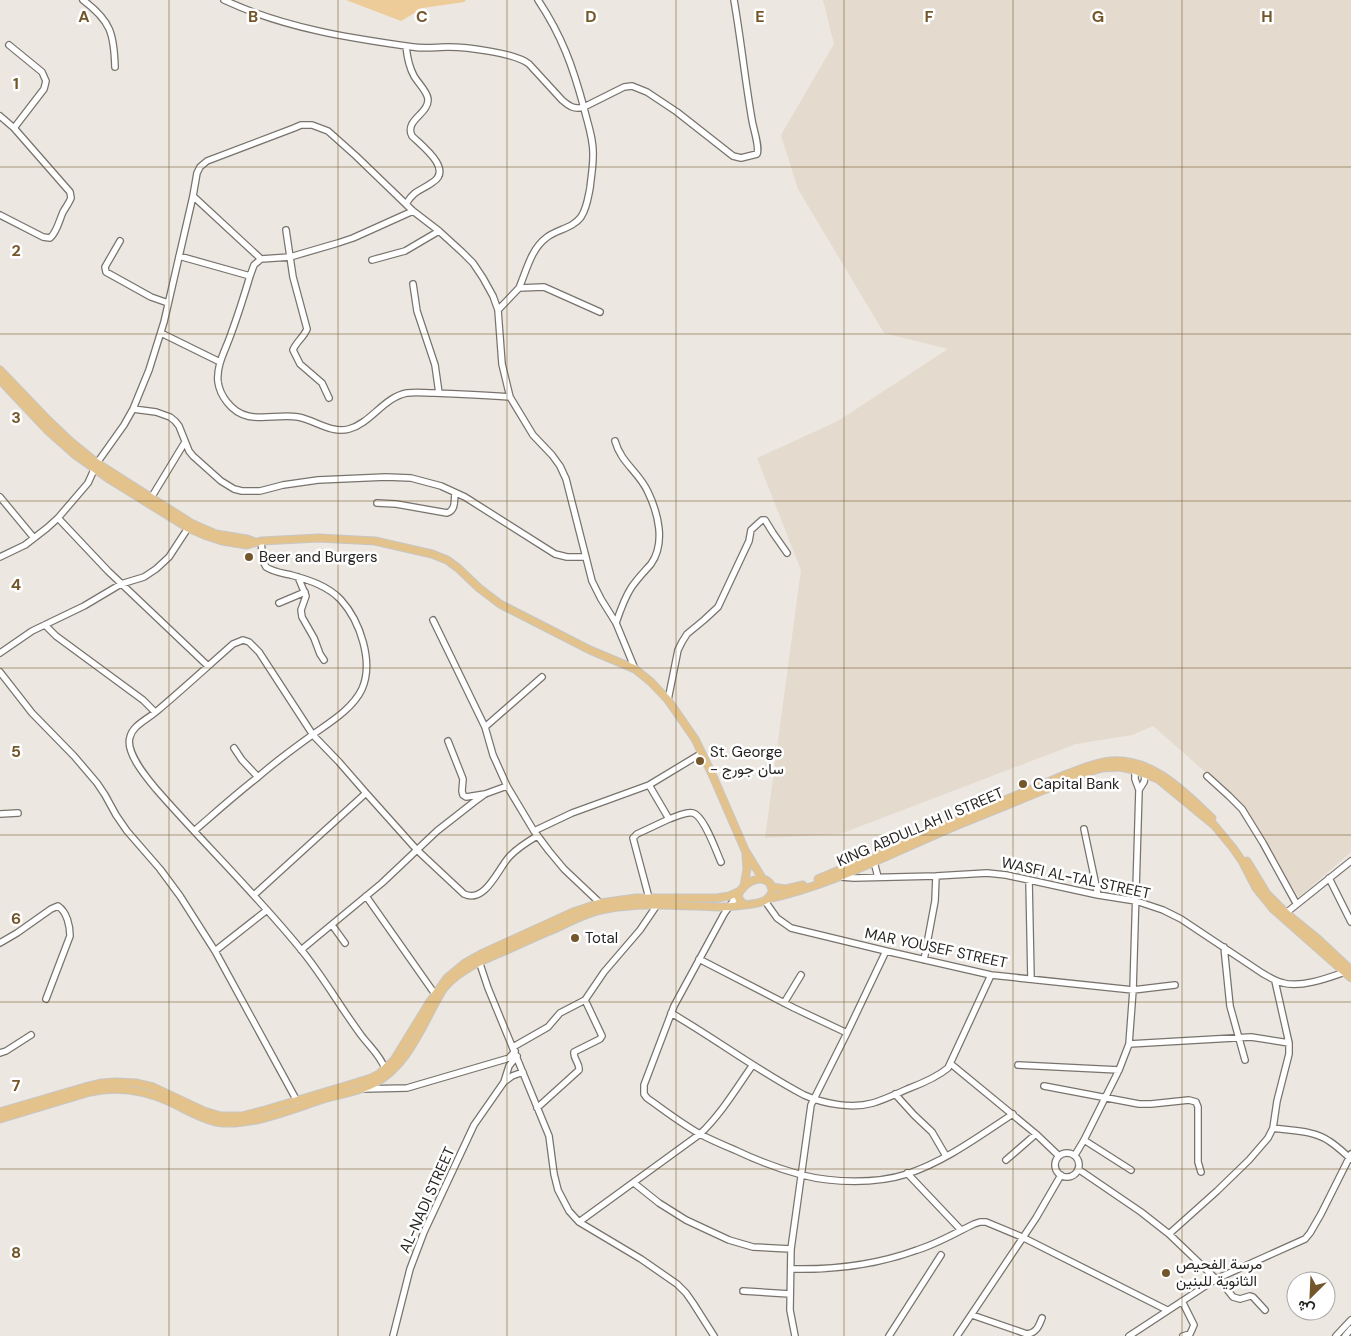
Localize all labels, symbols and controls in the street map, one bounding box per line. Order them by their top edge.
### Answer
text: A [78,6,90,27]
text: B [248,6,258,27]
text: C [416,6,428,27]
text: D [585,6,597,27]
text: E [755,6,765,27]
text: F [925,6,934,27]
text: G [1092,6,1104,27]
text: H [1261,6,1273,27]
text: 1 [13,73,19,94]
text: 2 [11,240,21,261]
text: 3 [11,407,21,428]
place label: Beer and Burgers [259,547,377,567]
marker: Beer and Burgers [243,551,255,563]
text: 4 [11,574,21,595]
text: 5 [11,741,21,762]
place label: St. George - سان جورج [710,742,784,780]
marker: St. George - سان جورج [694,755,706,767]
place label: Capital Bank [1033,774,1120,794]
marker: Capital Bank [1017,778,1029,790]
street label: KING ABDULLAH II STREET [834,783,1006,871]
street label: WASFI AL-TAL STREET [1000,852,1152,904]
text: 6 [11,908,21,929]
street label: MAR YOUSEF STREET [863,923,1009,973]
place label: Total [585,928,618,948]
marker: Total [569,932,581,944]
text: 7 [12,1075,21,1096]
street label: AL-NADI STREET [395,1144,459,1256]
text: 8 [11,1242,21,1263]
place label: مرسة الفحيص الثانوية للبنين [1176,1254,1262,1291]
marker: مرسة الفحيص الثانوية للبنين [1160,1267,1172,1279]
north arrow [1286,1271,1336,1321]
text: ش [1294,1296,1317,1320]

